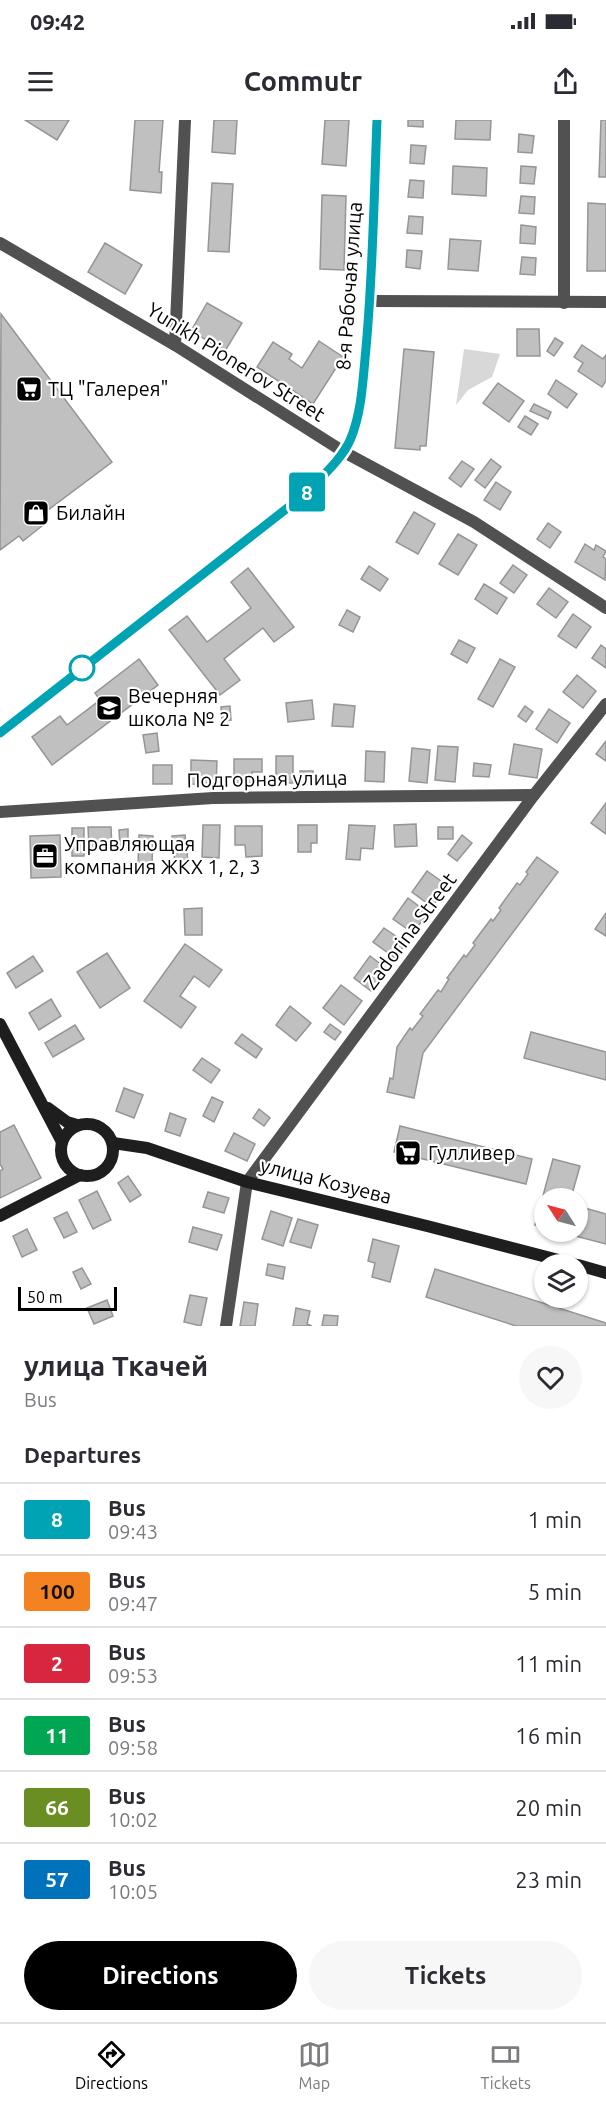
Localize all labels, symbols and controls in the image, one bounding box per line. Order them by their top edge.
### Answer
text: 09:42 [30,9,85,34]
icon: menu [24,65,57,98]
icon: share [549,65,582,98]
text: Commutr [244,66,362,96]
street label: 8-я Рабочая улица [331,201,366,371]
street label: Yunikh Pionerov Street [143,297,330,426]
supermarket icon: ТЦ "Галерея" [14,374,44,404]
place label: ТЦ "Галерея" [48,377,169,400]
line badge: 8 [288,472,326,512]
text: 8 [301,480,313,504]
shop icon: Билайн [21,498,51,528]
place label: Билайн [56,501,126,524]
unlabelled marker [69,655,95,681]
place label: Вечерняя школа № 2 [128,684,230,730]
school or university icon: Вечерняя школа № 2 [94,693,124,723]
street label: Подгорная улица [186,766,348,791]
place label: Управляющая компания ЖКХ 1, 2, 3 [64,832,260,878]
office icon: Управляющая компания ЖКХ 1, 2, 3 [30,841,60,871]
street label: Zadorina Street [358,868,461,993]
supermarket icon: Гулливер [393,1138,423,1168]
place label: Гулливер [428,1141,515,1164]
street label: улица Козуева [258,1153,394,1208]
north arrow [534,1188,588,1242]
map controls [534,1188,588,1308]
button: layers [534,1254,588,1308]
scale bar [18,1284,117,1312]
text: 50 m [27,1288,63,1306]
button: heart [519,1346,582,1409]
text: улица Ткачей [24,1350,208,1381]
text: Bus [24,1388,57,1411]
text: Departures [24,1442,141,1467]
text: Bus [108,1495,146,1520]
text: 8 [51,1507,63,1531]
text: 1 min [528,1507,582,1532]
text: 09:43 [108,1520,158,1543]
text: Bus [108,1567,146,1592]
text: 100 [39,1579,75,1603]
text: 5 min [528,1579,582,1604]
text: 09:47 [108,1592,158,1615]
text: Bus [108,1639,146,1664]
text: 2 [51,1651,63,1675]
text: 11 min [515,1651,582,1676]
text: 09:53 [108,1664,158,1687]
text: Bus [108,1711,146,1736]
text: 11 [45,1723,69,1747]
text: 16 min [515,1723,582,1748]
text: 09:58 [108,1736,158,1759]
text: Bus [108,1783,146,1808]
text: 66 [45,1795,69,1819]
text: 20 min [515,1795,582,1820]
text: 10:02 [108,1808,158,1831]
text: Bus [108,1855,146,1880]
text: 57 [45,1867,69,1891]
text: 23 min [515,1867,582,1892]
text: 10:05 [108,1880,158,1903]
button: Directions [24,1941,297,2010]
button: Tickets [309,1941,582,2010]
tab: Directions [75,2038,148,2092]
tab: Map [298,2038,331,2092]
tab: Tickets [481,2038,531,2092]

